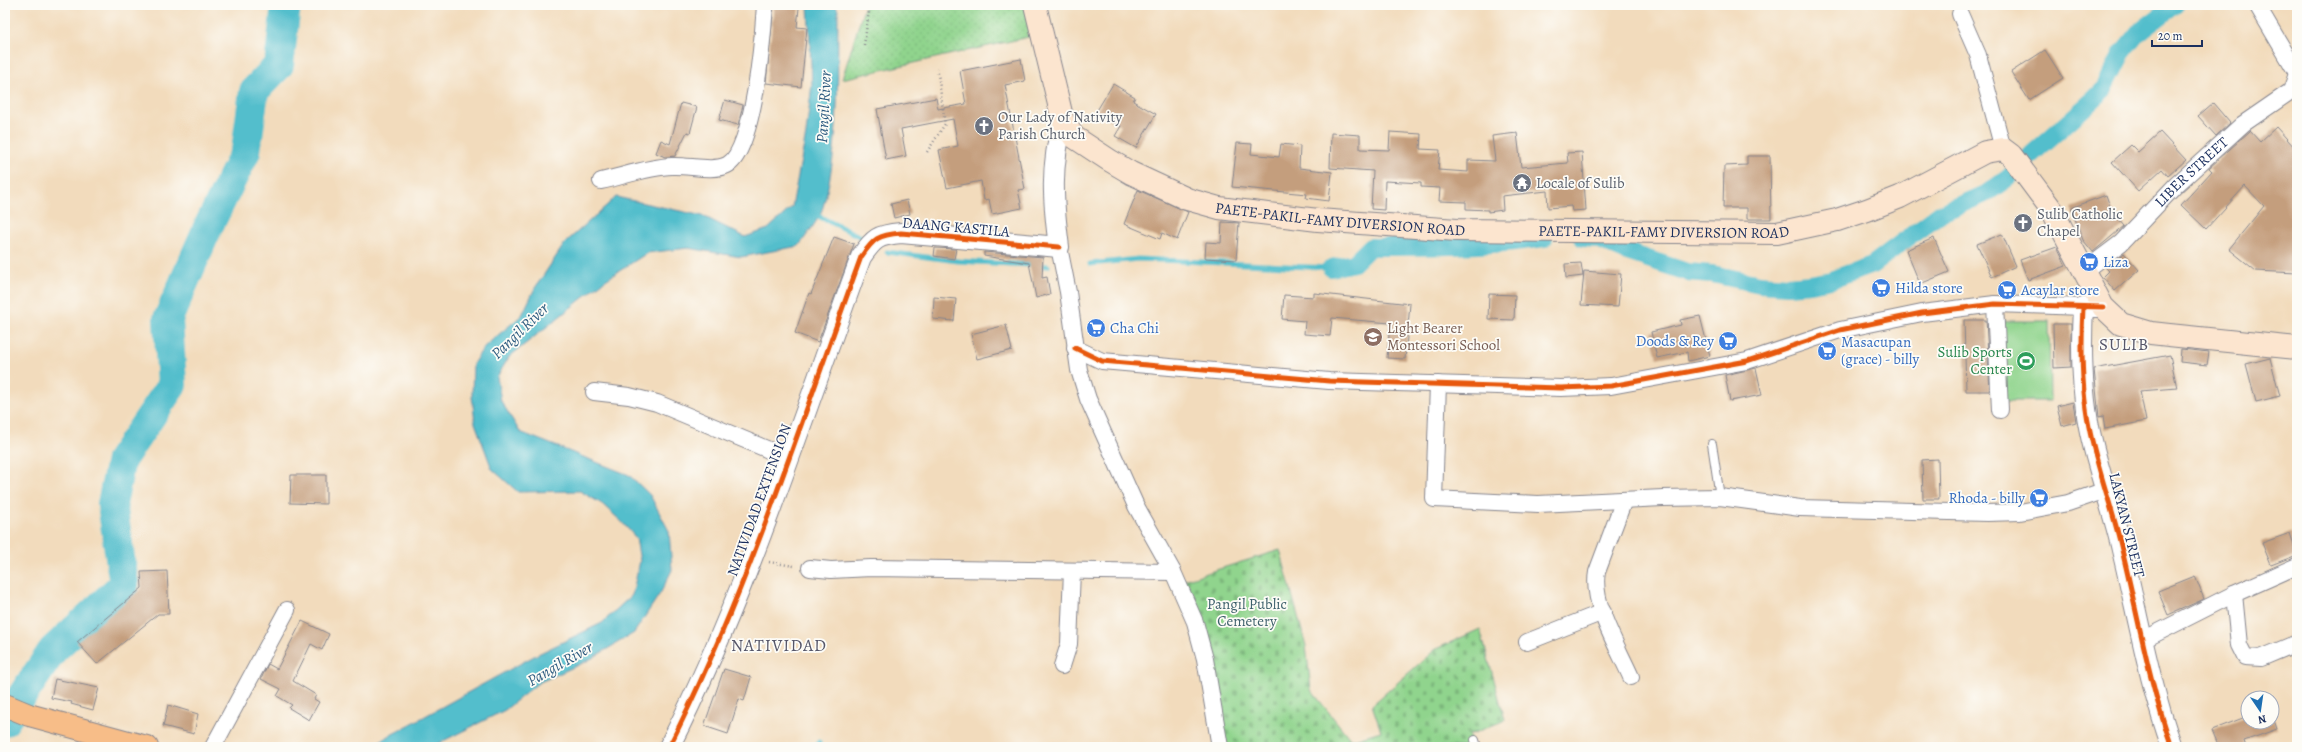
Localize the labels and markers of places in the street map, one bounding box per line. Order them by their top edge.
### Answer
place label: Our Lady of Nativity Parish Church [998,107,1122,144]
church icon: Our Lady of Nativity Parish Church [973,115,995,137]
temple icon: Locale of Sulib [1511,172,1533,194]
place label: Locale of Sulib [1536,173,1625,193]
place label: Sulib Catholic Chapel [2037,204,2123,241]
church icon: Sulib Catholic Chapel [2012,212,2034,234]
supermarket icon: Liza [2078,251,2100,273]
place label: Liza [2103,252,2129,272]
supermarket icon: Hilda store [1870,277,1892,299]
place label: Hilda store [1895,278,1963,298]
supermarket icon: Acaylar store [1996,279,2018,301]
place label: Acaylar store [2020,280,2100,300]
supermarket icon: Cha Chi [1085,317,1107,339]
place label: Cha Chi [1110,318,1159,338]
place label: Light Bearer Montessori School [1387,318,1500,355]
school or university icon: Light Bearer Montessori School [1362,326,1384,348]
supermarket icon: Doods & Rey [1717,330,1739,352]
place label: Doods & Rey [1636,331,1714,351]
place label: Masacupan (grace) - billy [1841,332,1919,369]
supermarket icon: Masacupan (grace) - billy [1816,340,1838,362]
place label: Sulib Sports Center [1937,342,2012,379]
sports icon: Sulib Sports Center [2015,350,2037,372]
supermarket icon: Rhoda - billy [2028,487,2050,509]
place label: Rhoda - billy [1949,488,2025,508]

